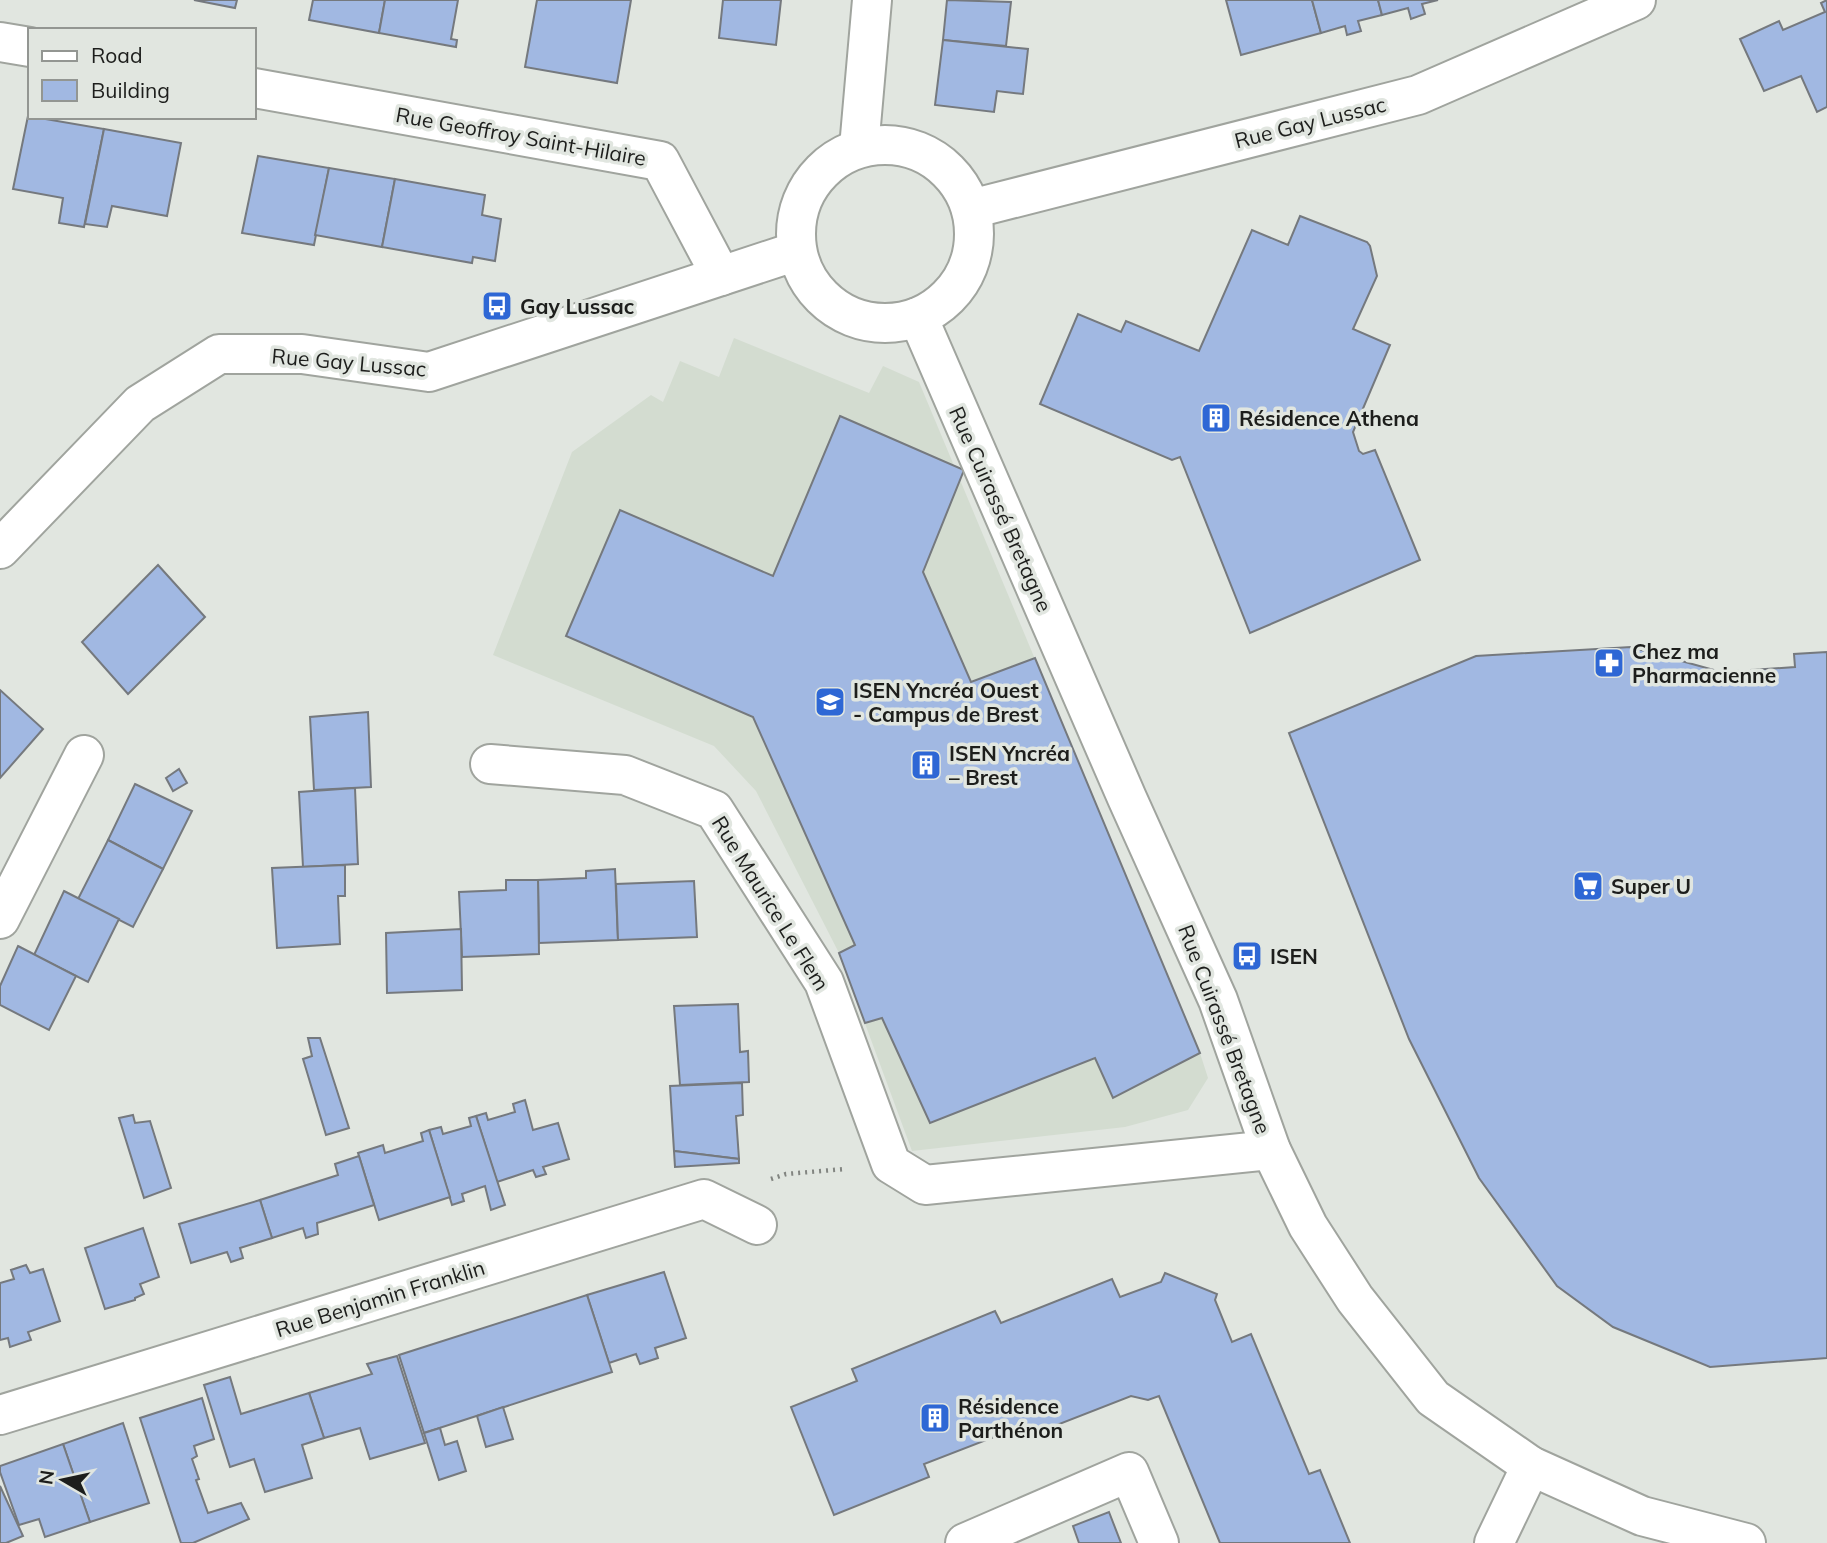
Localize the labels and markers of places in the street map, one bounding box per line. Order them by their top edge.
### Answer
bus stop icon: Gay Lussac [480,289,514,323]
place label: Gay Lussac [520,293,634,319]
building icon: Résidence Athena [1199,401,1233,435]
place label: Résidence Athena [1239,405,1419,431]
place label: Chez ma Pharmacienne [1632,638,1776,688]
pharmacy icon: Chez ma Pharmacienne [1592,646,1626,680]
place label: ISEN Yncréa Ouest - Campus de Brest [853,677,1039,727]
school or university icon: ISEN Yncréa Ouest - Campus de Brest [813,685,847,719]
place label: ISEN Yncréa – Brest [949,740,1070,790]
building icon: ISEN Yncréa – Brest [909,748,943,782]
supermarket icon: Super U [1571,869,1605,903]
place label: Super U [1611,873,1691,899]
bus stop icon: ISEN [1230,939,1264,973]
place label: ISEN [1270,943,1318,969]
place label: Résidence Parthénon [958,1393,1063,1443]
building icon: Résidence Parthénon [918,1401,952,1435]

